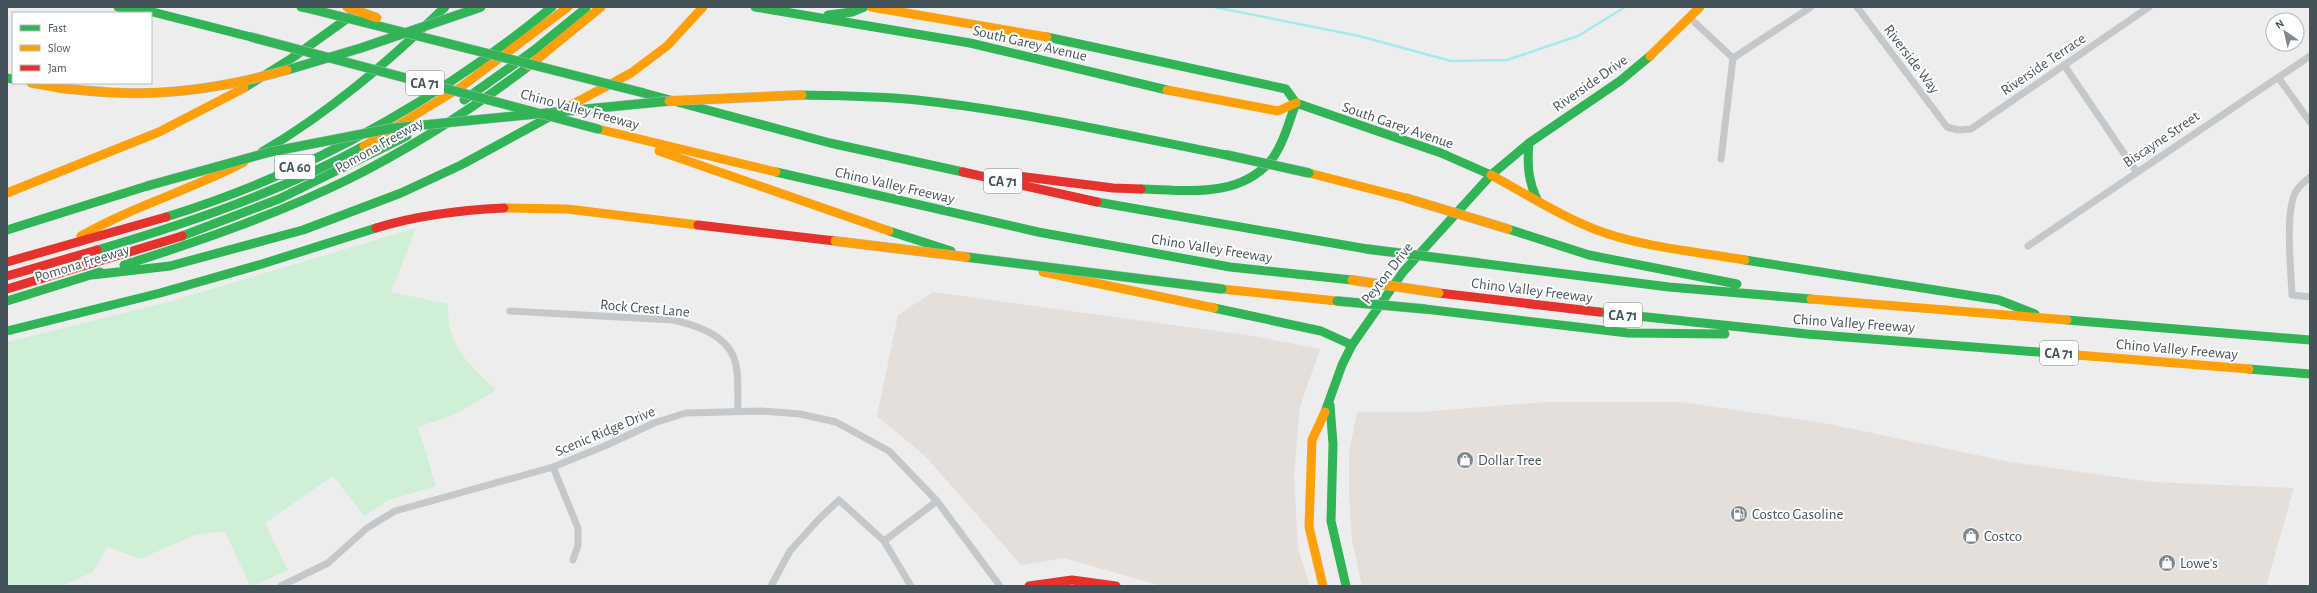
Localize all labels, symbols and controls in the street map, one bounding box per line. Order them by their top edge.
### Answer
legend [12,12,152,84]
north arrow [2265,12,2305,52]
text: N [2273,17,2286,31]
text: Fast [48,22,67,34]
street label: Riverside Way [1881,22,1943,97]
street label: South Garey Avenue [971,23,1089,64]
street label: Riverside Terrace [1998,31,2088,98]
text: Slow [48,42,70,54]
street label: Riverside Drive [1550,52,1630,115]
text: Jam [48,62,67,74]
road number: CA 71 [406,71,444,95]
street label: Chino Valley Freeway [519,86,641,133]
street label: South Garey Avenue [1340,99,1456,152]
street label: Biscayne Street [2120,108,2202,170]
street label: Pomona Freeway [333,115,426,176]
road number: CA 60 [275,155,315,179]
street label: Chino Valley Freeway [834,164,957,207]
road number: CA 71 [984,169,1022,193]
street label: Chino Valley Freeway [1150,232,1274,266]
street label: Peyton Drive [1359,240,1416,307]
street label: Pomona Freeway [33,242,132,285]
street label: Chino Valley Freeway [1470,276,1594,305]
street label: Rock Crest Lane [599,297,691,320]
road number: CA 71 [1604,303,1642,327]
street label: Chino Valley Freeway [1792,312,1916,335]
street label: Chino Valley Freeway [2115,337,2239,362]
road number: CA 71 [2040,341,2078,365]
street label: Scenic Ridge Drive [553,404,657,459]
shop icon: Dollar Tree [1455,450,1475,470]
place label: Dollar Tree [1478,453,1542,468]
fuel station icon: Costco Gasoline [1729,504,1749,524]
place label: Costco Gasoline [1752,507,1843,522]
shop icon: Costco [1961,526,1981,546]
place label: Costco [1984,529,2022,544]
shop icon: Lowe's [2157,553,2177,573]
place label: Lowe's [2180,556,2218,571]

